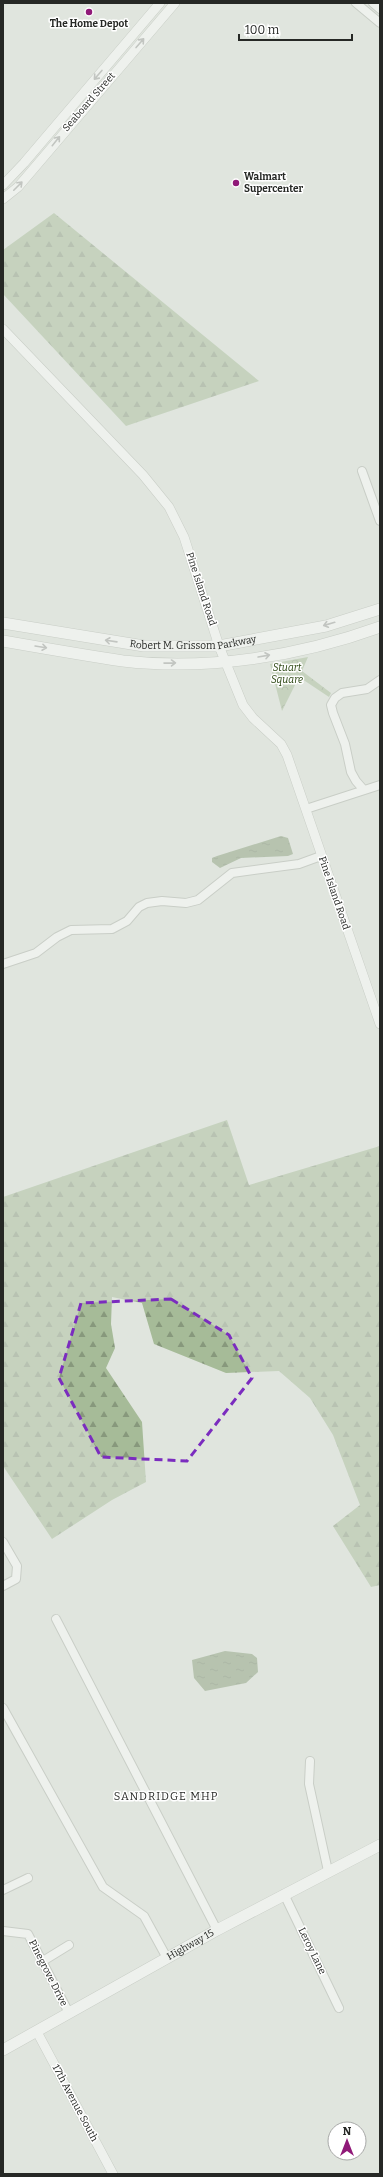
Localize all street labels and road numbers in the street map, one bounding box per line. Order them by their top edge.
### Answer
street label: Seaboard Street [60,70,118,134]
street label: Pine Island Road [183,551,219,627]
street label: Robert M. Grissom Parkway [129,633,258,652]
street label: Pine Island Road [316,855,352,931]
street label: Leroy Lane [296,1926,328,1976]
street label: Highway 15 [165,1927,216,1963]
street label: Pinegrove Drive [26,1938,70,2008]
street label: 17th Avenue South [50,2062,101,2144]

